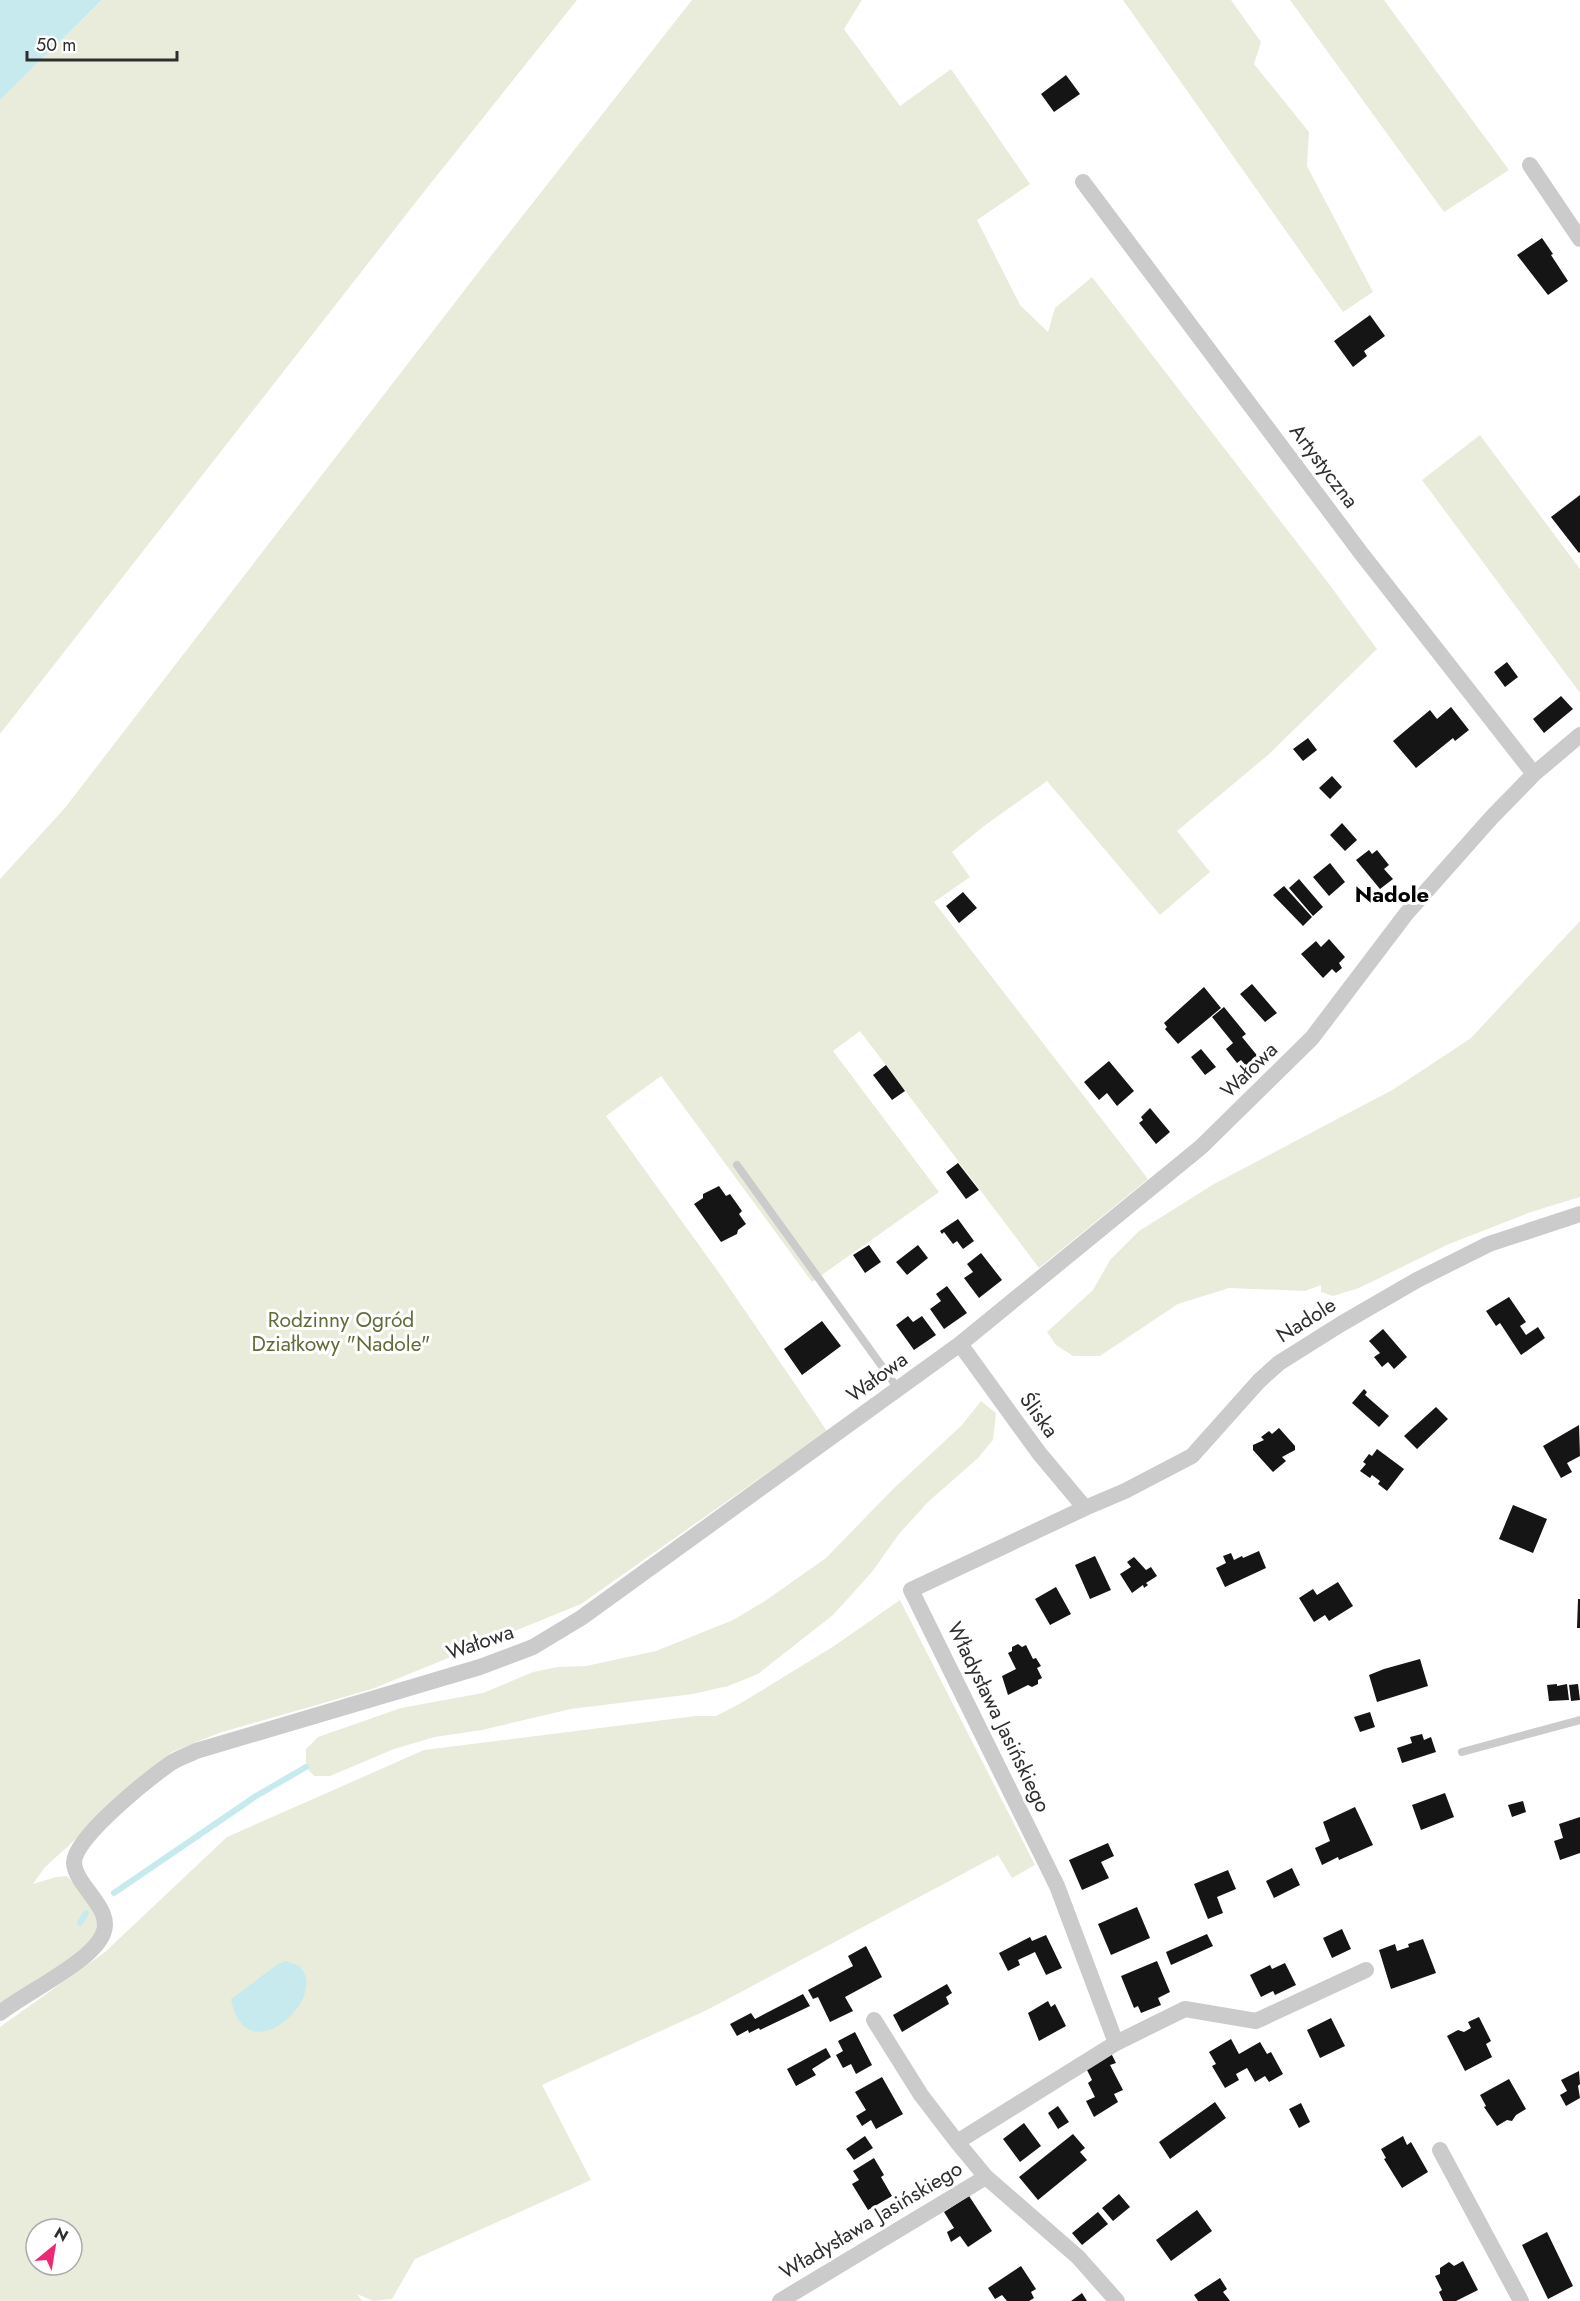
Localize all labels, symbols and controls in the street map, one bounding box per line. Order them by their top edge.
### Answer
scale bar [27,24,177,62]
text: 50 m [36,32,76,58]
street label: Artystyczna [1282,418,1366,514]
district label: Nadole [1355,878,1429,910]
street label: Wałowa [1214,1035,1284,1105]
street label: Nadole [1270,1290,1342,1350]
park label: Rodzinny Ogród Działkowy "Nadole" [251,1305,431,1359]
street label: Wałowa [840,1345,914,1409]
street label: Śliska [1012,1386,1066,1444]
street label: Wałowa [442,1617,518,1667]
street label: Władysława Jasińskiego [940,1617,1058,1817]
street label: Władysława Jasińskiego [774,2153,968,2287]
north arrow [24,2217,84,2277]
text: N [50,2221,73,2248]

